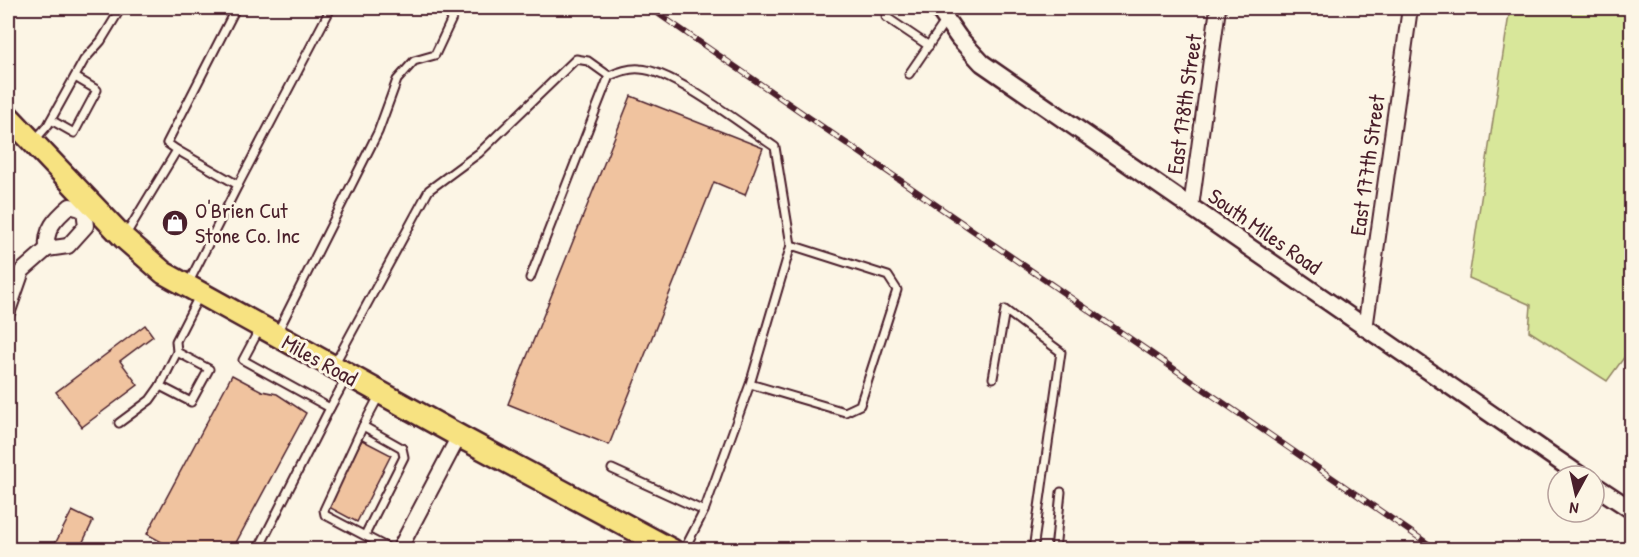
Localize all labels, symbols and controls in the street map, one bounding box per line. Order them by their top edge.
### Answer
street label: East 178th Street [1159,32,1209,176]
street label: East 177th Street [1342,92,1392,238]
street label: South Miles Road [1202,181,1328,281]
place label: O'Brien Cut Stone Co. Inc [195,195,300,250]
shop icon: O'Brien Cut Stone Co. Inc [160,208,190,238]
street label: Miles Road [277,327,364,393]
north arrow [1546,464,1606,524]
text: N [1568,497,1580,520]

